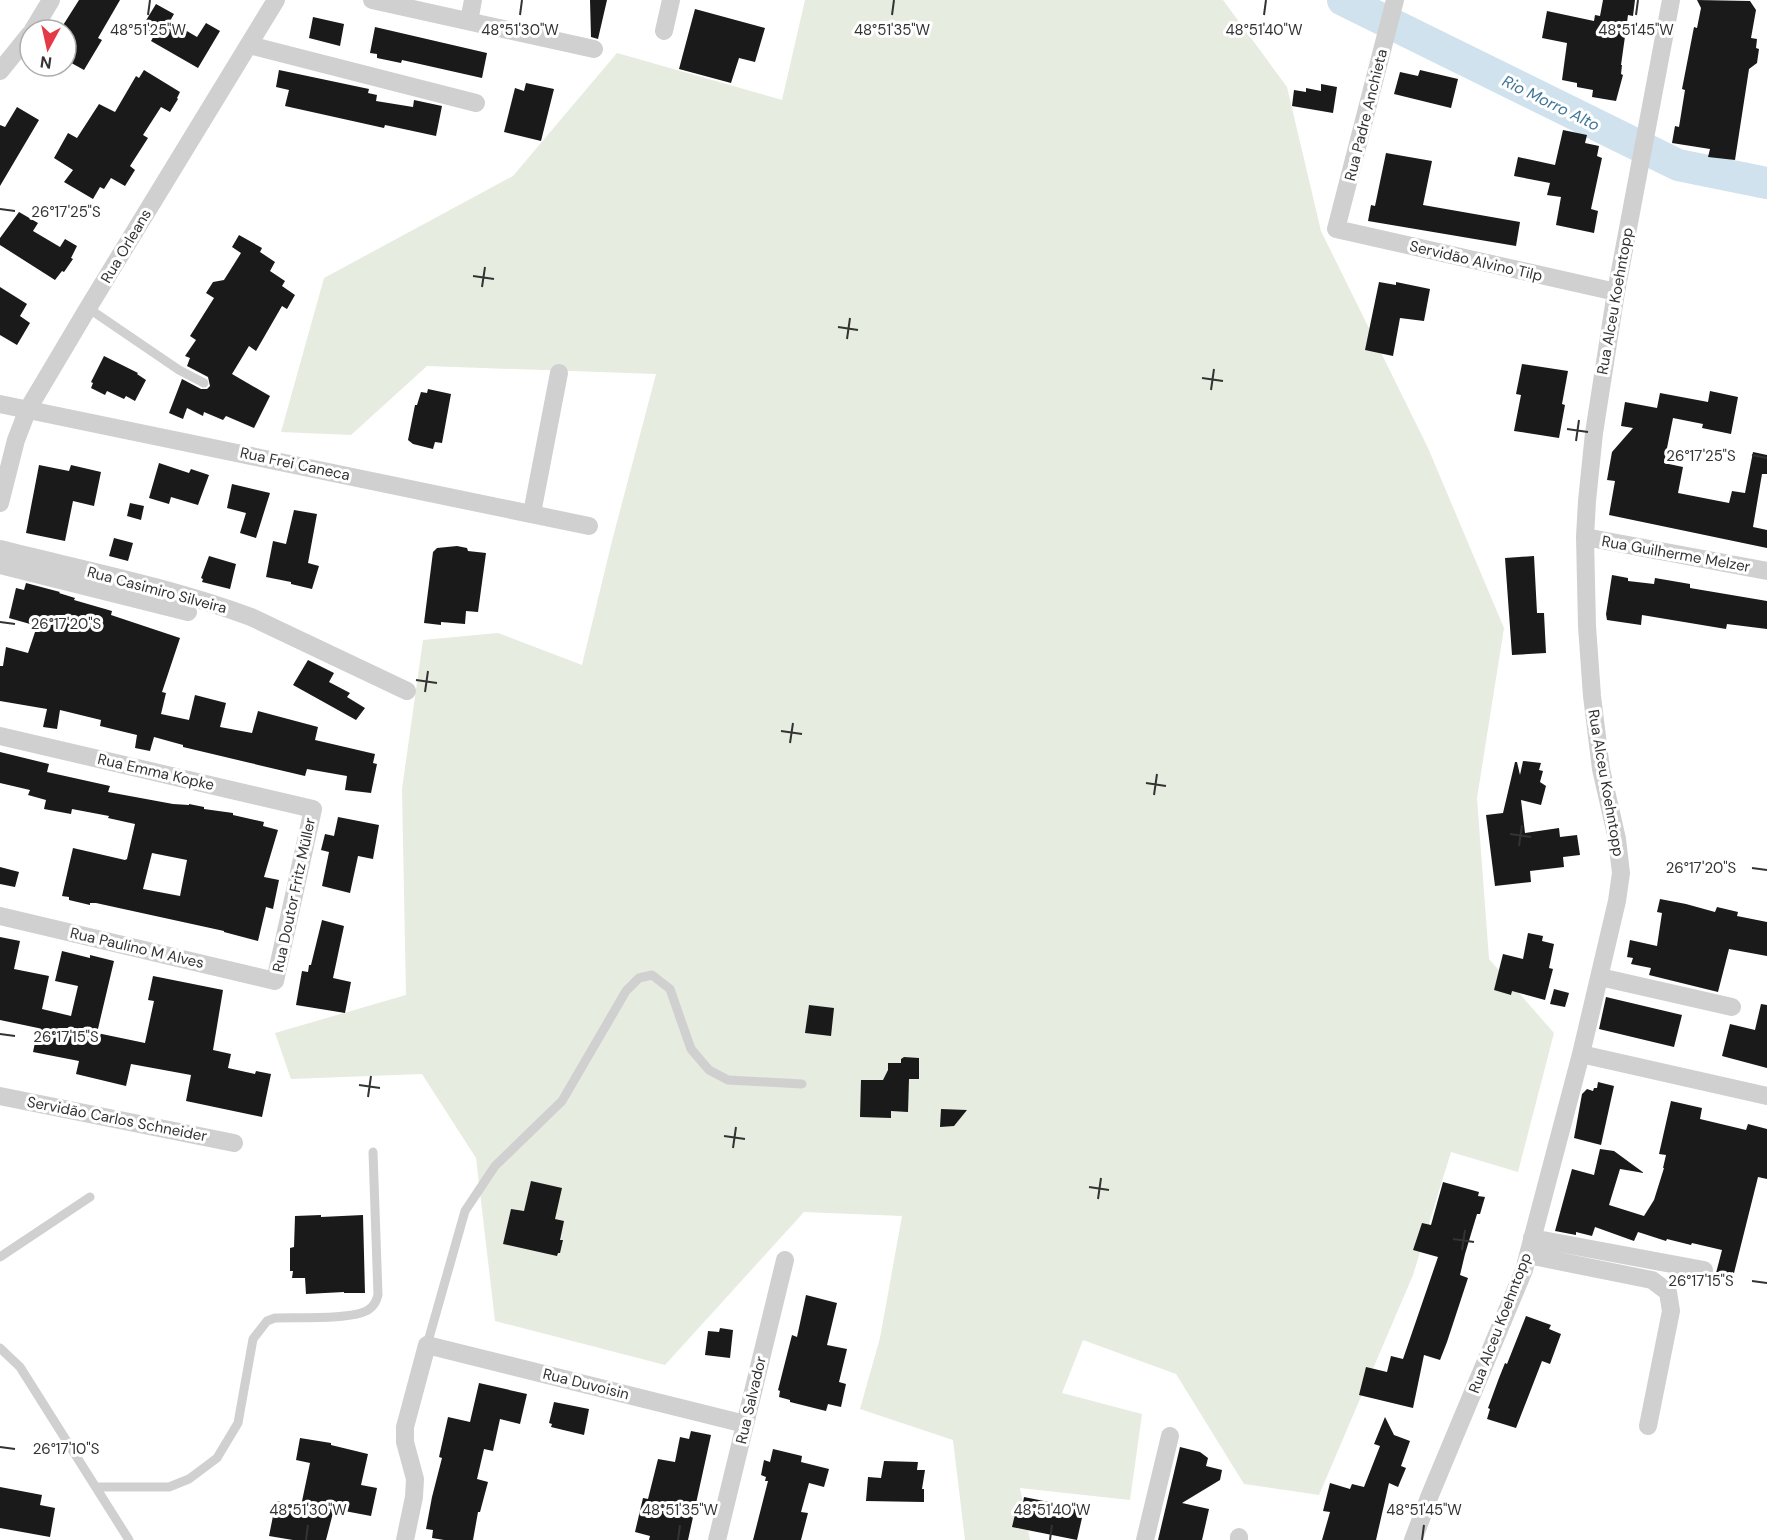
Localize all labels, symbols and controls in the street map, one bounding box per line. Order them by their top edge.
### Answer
north arrow [18,18,78,78]
text: 48°51'25"W [110,20,186,40]
text: 48°51'30"W [481,20,559,40]
text: 48°51'35"W [854,20,931,40]
text: 48°51'40"W [1225,20,1303,40]
text: 48°51'45"W [1598,20,1674,40]
street label: Rua Padre Anchieta [1340,47,1392,183]
text: N [39,51,53,74]
water label: Rio Morro Alto [1499,70,1603,136]
text: 26°17'25"S [31,202,101,222]
street label: Rua Orleans [96,205,156,287]
street label: Rua Alceu Koehntopp [1592,226,1638,376]
street label: Servidão Alvino Tilp [1408,236,1544,286]
street label: Rua Frei Caneca [238,443,352,485]
text: 26°17'25"S [1666,446,1736,466]
street label: Rua Guilherme Melzer [1600,531,1752,577]
street label: Rua Casimiro Silveira [85,562,229,618]
text: 26°17'20"S [31,614,102,634]
street label: Rua Alceu Koehntopp [1583,708,1629,858]
street label: Rua Emma Kopke [96,749,216,795]
street label: Rua Doutor Fritz Müller [268,815,320,974]
text: 26°17'20"S [1666,858,1737,878]
street label: Rua Paulino M Alves [68,923,206,973]
text: 26°17'15"S [33,1027,99,1047]
street label: Servidão Carlos Schneider [25,1092,209,1146]
street label: Rua Alceu Koehntopp [1464,1250,1536,1396]
text: 26°17'15"S [1668,1271,1734,1291]
street label: Rua Salvador [731,1354,771,1446]
street label: Rua Duvoisin [541,1364,631,1404]
text: 26°17'10"S [33,1439,100,1459]
text: 48°51'30"W [269,1500,347,1520]
text: 48°51'35"W [642,1500,719,1520]
text: 48°51'40"W [1013,1500,1091,1520]
text: 48°51'45"W [1386,1500,1462,1520]

